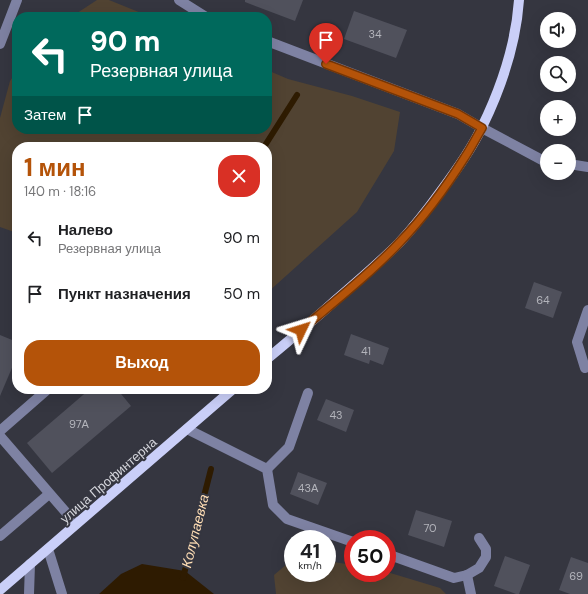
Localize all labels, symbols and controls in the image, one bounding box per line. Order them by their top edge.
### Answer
map controls [540,12,576,180]
button: sound [540,12,576,48]
text: 90 m [90,23,160,60]
pin [309,23,343,64]
house number: 34 [368,27,382,41]
icon: left [24,28,76,80]
icon: arrive [315,29,337,51]
button: search [540,56,576,92]
text: Резервная улица [90,59,232,83]
button: + [540,100,576,136]
icon: arrive [74,104,96,126]
text: Затем [24,105,66,125]
button: − [540,144,576,180]
text: 1 мин [24,152,85,183]
button: close [218,155,260,197]
text: 140 m · 18:16 [24,183,96,200]
text: Налево [58,220,113,240]
icon: left [24,227,46,249]
text: 90 m [223,228,260,248]
text: Резервная улица [58,240,161,257]
icon: arrive [24,283,46,305]
text: Пункт назначения [58,284,191,304]
text: 50 m [223,284,260,304]
house number: 64 [536,293,550,307]
position arrow [280,309,322,351]
button: Выход [24,340,260,386]
house number: 41 [361,344,371,358]
house number: 43 [329,408,343,422]
house number: 97А [69,417,90,431]
street label: улица Профинтерна [56,433,161,527]
house number: 43А [298,481,319,495]
water label: Колупаевка [177,492,213,570]
house number: 70 [423,521,437,535]
speed limit sign: 50 [344,530,396,582]
text: 41 [300,538,320,564]
text: km/h [298,559,322,572]
house number: 69 [569,569,583,583]

